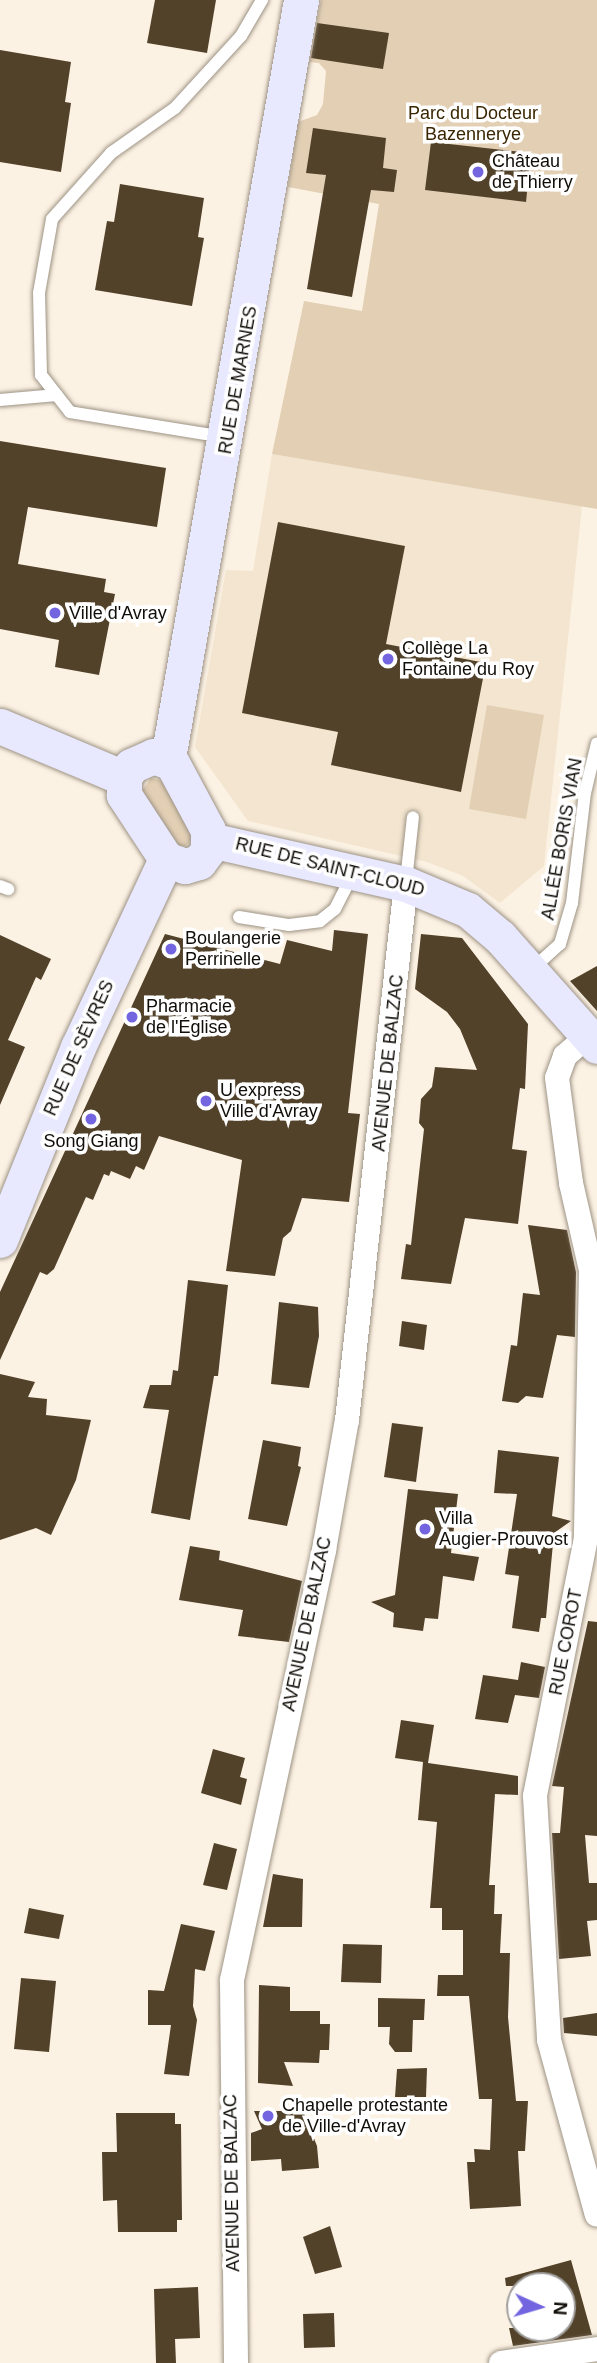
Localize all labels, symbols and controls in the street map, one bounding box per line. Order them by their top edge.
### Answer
park label: Parc du Docteur Bazennerye [408,103,538,146]
place label: Château de Thierry [492,151,573,194]
marker: Château de Thierry [470,164,486,180]
street label: RUE DE MARNES [214,304,262,456]
place label: Ville d'Avray [69,602,167,624]
marker: Ville d'Avray [47,605,63,621]
place label: Collège La Fontaine du Roy [402,638,534,680]
marker: Collège La Fontaine du Roy [380,651,396,667]
street label: ALLÉE BORIS VIAN [537,756,587,922]
street label: RUE DE SAINT-CLOUD [233,833,427,901]
place label: Boulangerie Perrinelle [185,928,281,970]
marker: Boulangerie Perrinelle [163,941,179,957]
street label: AVENUE DE BALZAC [368,974,408,1152]
street label: RUE DE SÈVRES [39,977,119,1119]
place label: Pharmacie de l'Église [146,996,232,1038]
marker: Pharmacie de l'Église [124,1009,140,1025]
place label: U express Ville d'Avray [220,1080,318,1122]
marker: U express Ville d'Avray [198,1093,214,1109]
marker: Song Giang [83,1111,99,1127]
place label: Song Giang [43,1130,139,1152]
place label: Villa Augier-Prouvost [439,1508,568,1550]
marker: Villa Augier-Prouvost [417,1521,433,1537]
street label: AVENUE DE BALZAC [278,1535,336,1713]
street label: RUE COROT [545,1587,587,1697]
street label: AVENUE DE BALZAC [220,2094,244,2272]
place label: Chapelle protestante de Ville-d'Avray [282,2095,448,2138]
marker: Chapelle protestante de Ville-d'Avray [260,2108,276,2124]
north arrow [506,2272,576,2342]
text: N [549,2301,571,2316]

